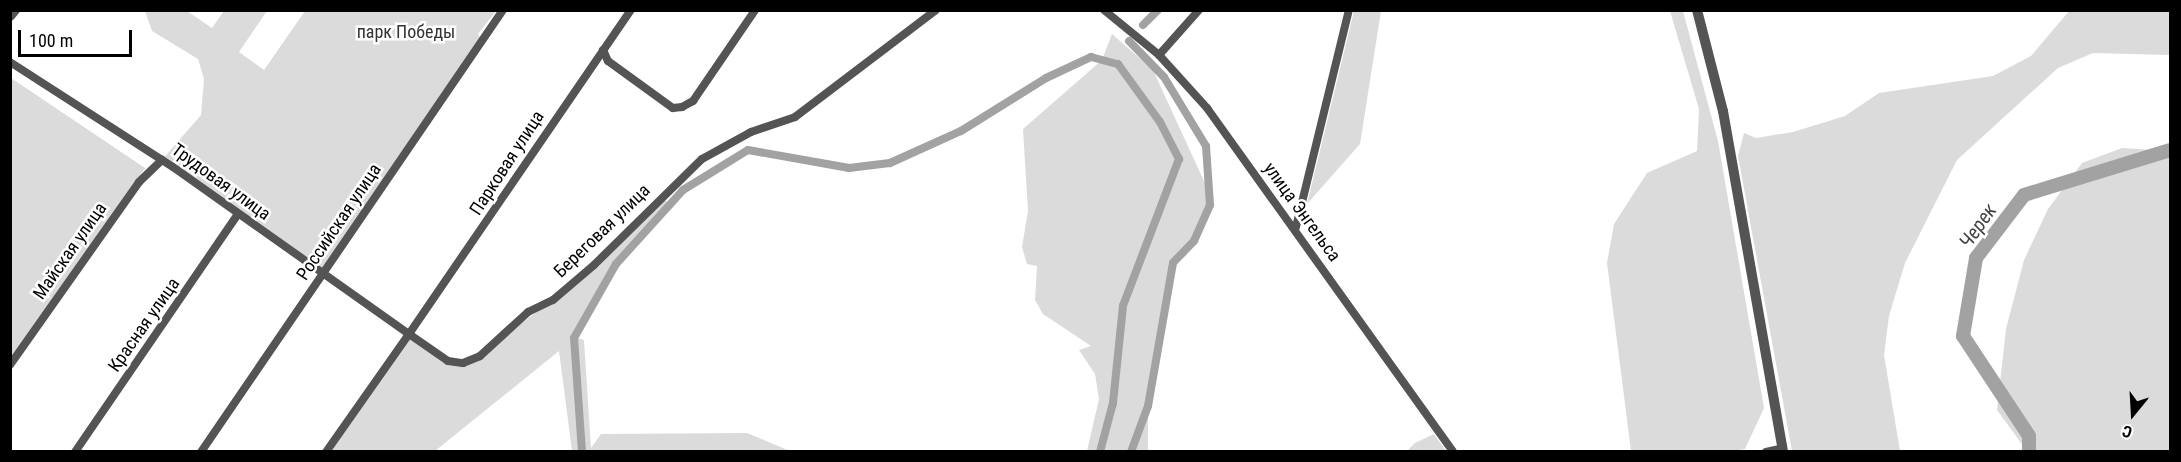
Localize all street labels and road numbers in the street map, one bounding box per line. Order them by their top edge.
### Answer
street label: Парковая улица [465,107,549,219]
street label: Трудовая улица [167,139,275,225]
street label: улица Энгельса [1259,158,1345,266]
street label: Российская улица [292,160,386,284]
street label: Береговая улица [549,180,655,282]
street label: Майская улица [29,198,111,304]
street label: Красная улица [104,274,184,376]

